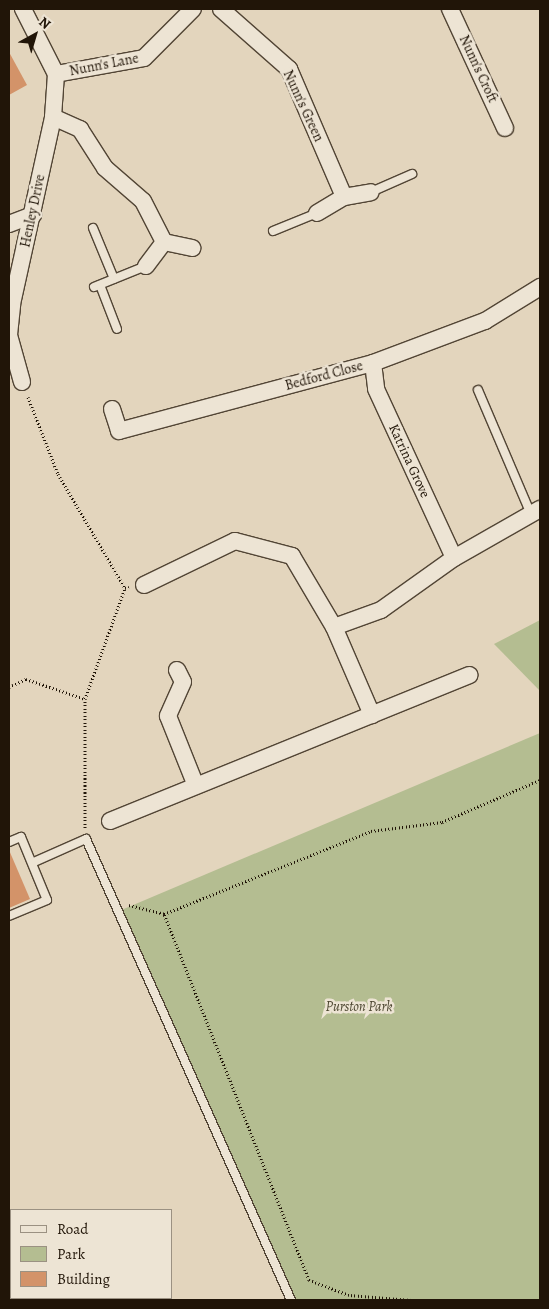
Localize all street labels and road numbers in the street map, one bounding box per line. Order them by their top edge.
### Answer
street label: Nunn's Croft [455,33,501,105]
street label: Nunn's Lane [68,50,140,80]
street label: Nunn's Green [279,67,327,145]
street label: Henley Drive [17,173,49,249]
street label: Bedford Close [283,358,365,394]
street label: Katrina Grove [385,421,433,501]

